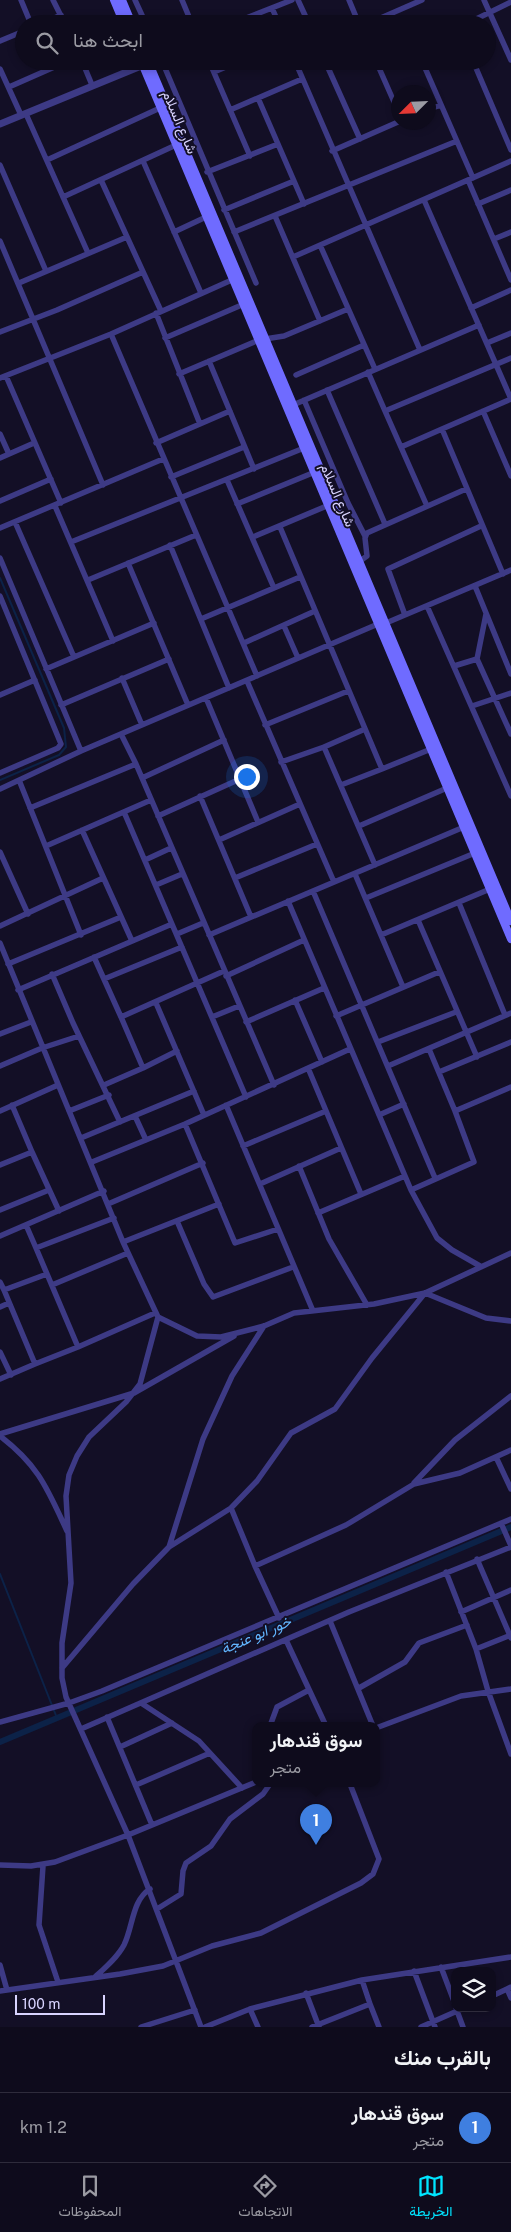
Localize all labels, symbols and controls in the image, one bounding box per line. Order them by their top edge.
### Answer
search box [15,15,496,70]
icon: search [33,29,61,57]
text: ابحث هنا [73,29,143,51]
north arrow [391,85,436,130]
street label: شارع السلام [157,88,201,157]
street label: شارع السلام [315,461,359,530]
your location [234,764,260,790]
water label: خور ابو عنجة [218,1612,295,1658]
popup [252,1722,380,1787]
text: سوق قندهار [270,1729,362,1751]
text: متجر [270,1758,301,1777]
pin: 1 [300,1804,332,1845]
map controls [451,1967,496,2012]
button: layers [451,1967,496,2012]
scale bar [15,1992,105,2015]
text: 100 m [22,1996,60,2012]
text: بالقرب منك [394,2045,491,2070]
text: سوق قندهار [351,2102,444,2124]
text: 1.2 km [20,2118,67,2137]
text: 1 [472,2118,478,2137]
text: متجر [413,2131,444,2150]
tab: المحفوظات [58,2172,121,2224]
tab: الاتجاهات [238,2172,293,2224]
tab: الخريطة [409,2172,453,2224]

